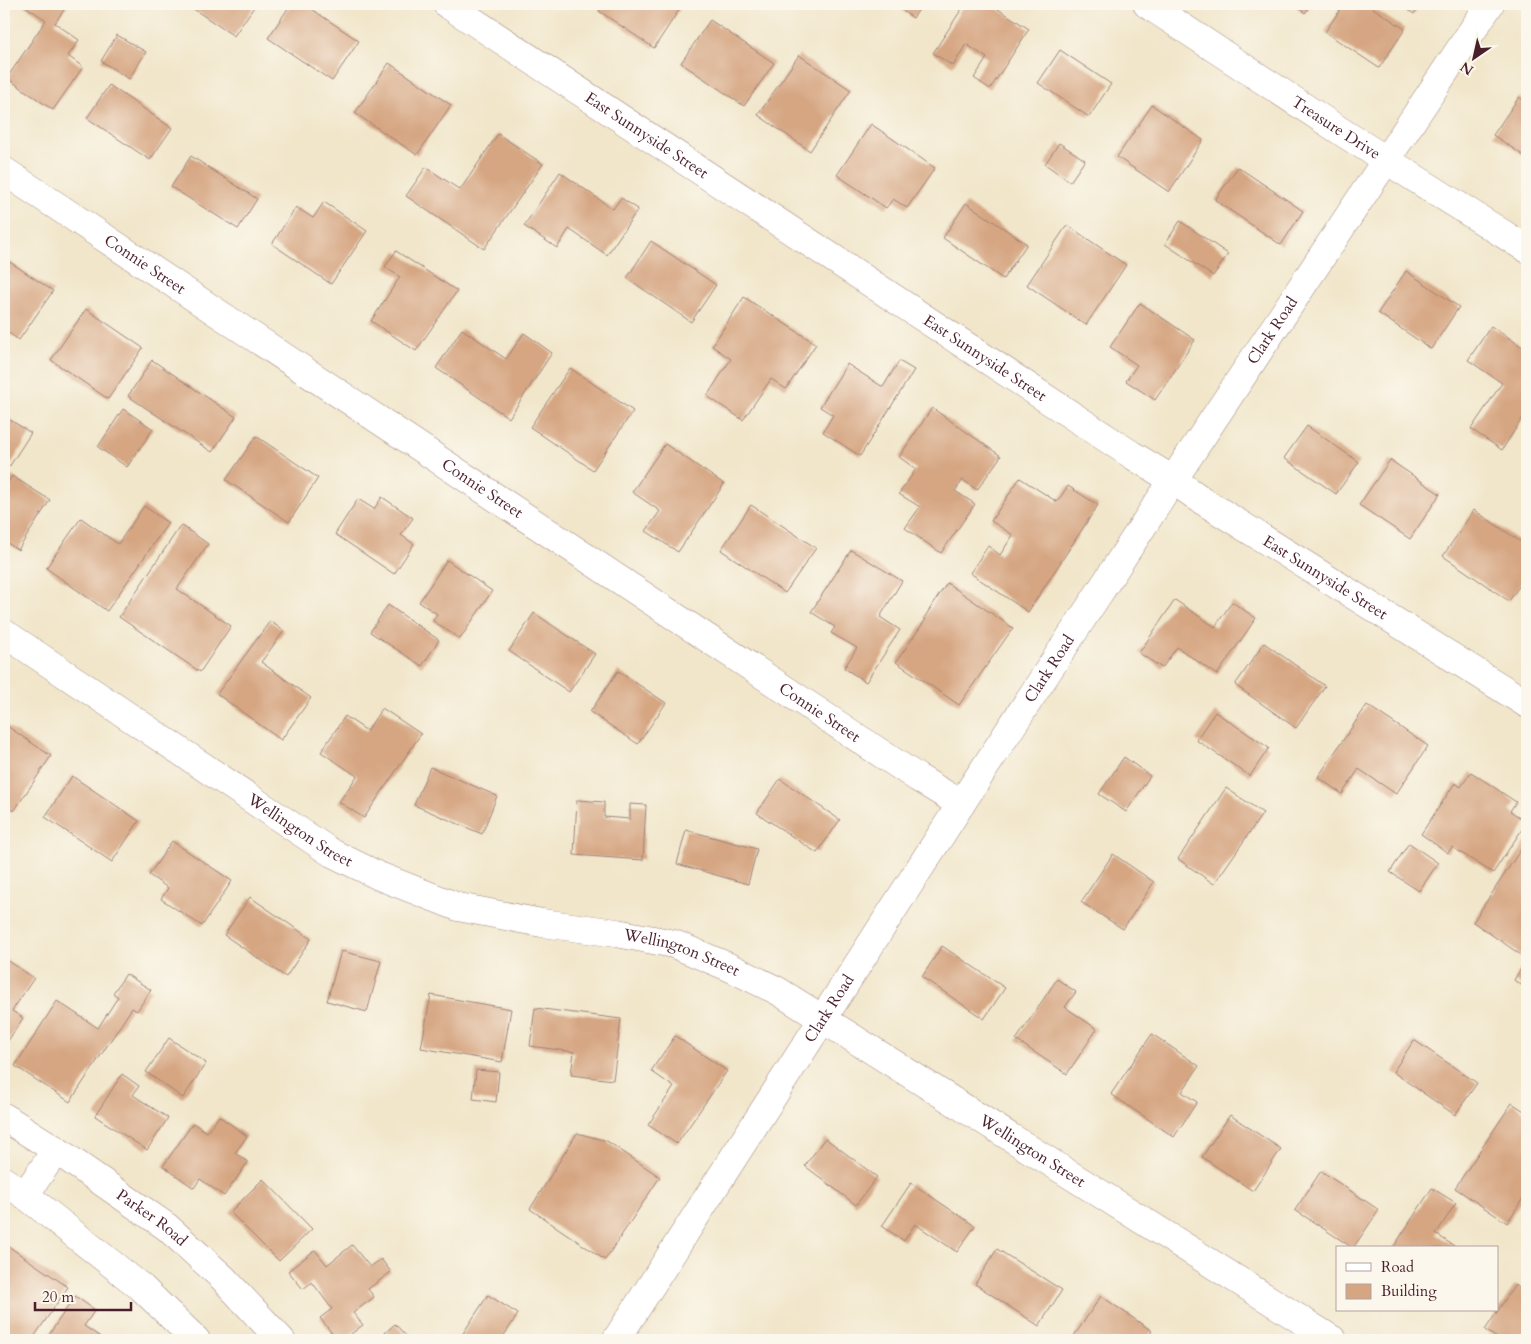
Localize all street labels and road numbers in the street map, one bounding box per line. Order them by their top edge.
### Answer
street label: East Sunnyside Street [581,87,713,184]
street label: Treasure Drive [1287,91,1385,165]
street label: Connie Street [100,229,190,300]
street label: Clark Road [1242,292,1303,369]
street label: East Sunnyside Street [919,310,1051,407]
street label: Connie Street [437,453,527,524]
street label: East Sunnyside Street [1259,530,1392,625]
street label: Clark Road [1019,630,1080,707]
street label: Connie Street [774,678,865,748]
street label: Wellington Street [242,788,356,872]
street label: Wellington Street [621,923,743,982]
street label: Clark Road [799,970,860,1047]
street label: Wellington Street [974,1109,1090,1193]
street label: Parker Road [112,1184,193,1252]

